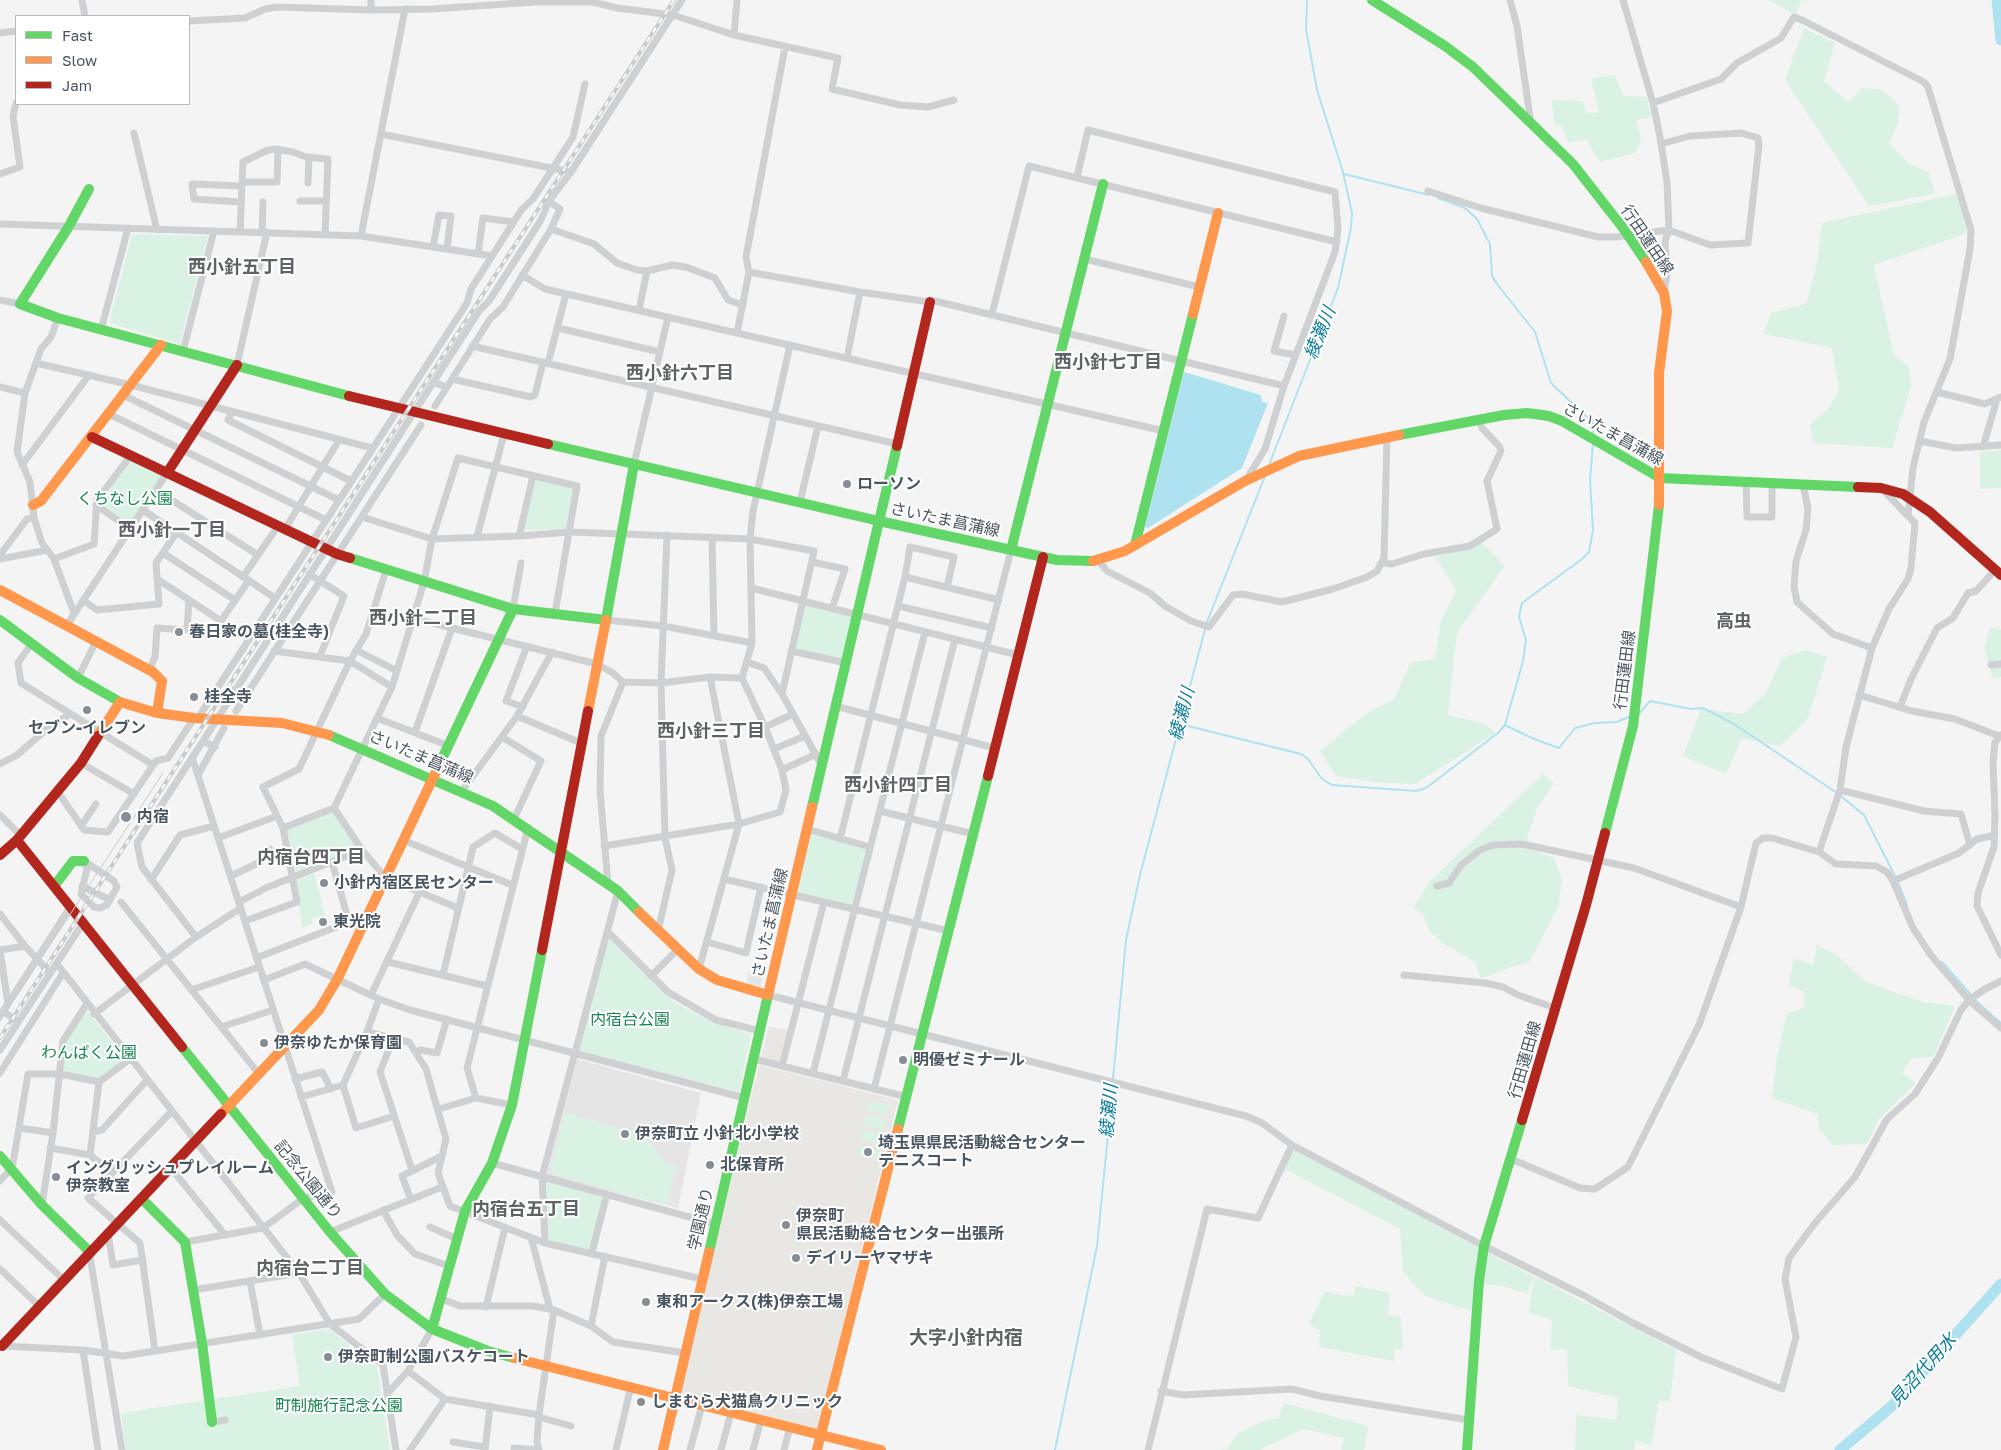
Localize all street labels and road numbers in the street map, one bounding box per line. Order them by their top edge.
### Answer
street label: 行田蓮田線 [1617,201,1677,279]
street label: さいたま菖蒲線 [1559,398,1667,470]
street label: さいたま菖蒲線 [888,499,1002,541]
street label: 行田蓮田線 [1611,629,1639,711]
street label: さいたま菖蒲線 [366,726,476,788]
street label: さいたま菖蒲線 [748,866,792,980]
street label: 行田蓮田線 [1505,1019,1545,1101]
street label: 記念公園通り [270,1137,346,1223]
street label: 学園通り [684,1186,718,1252]

